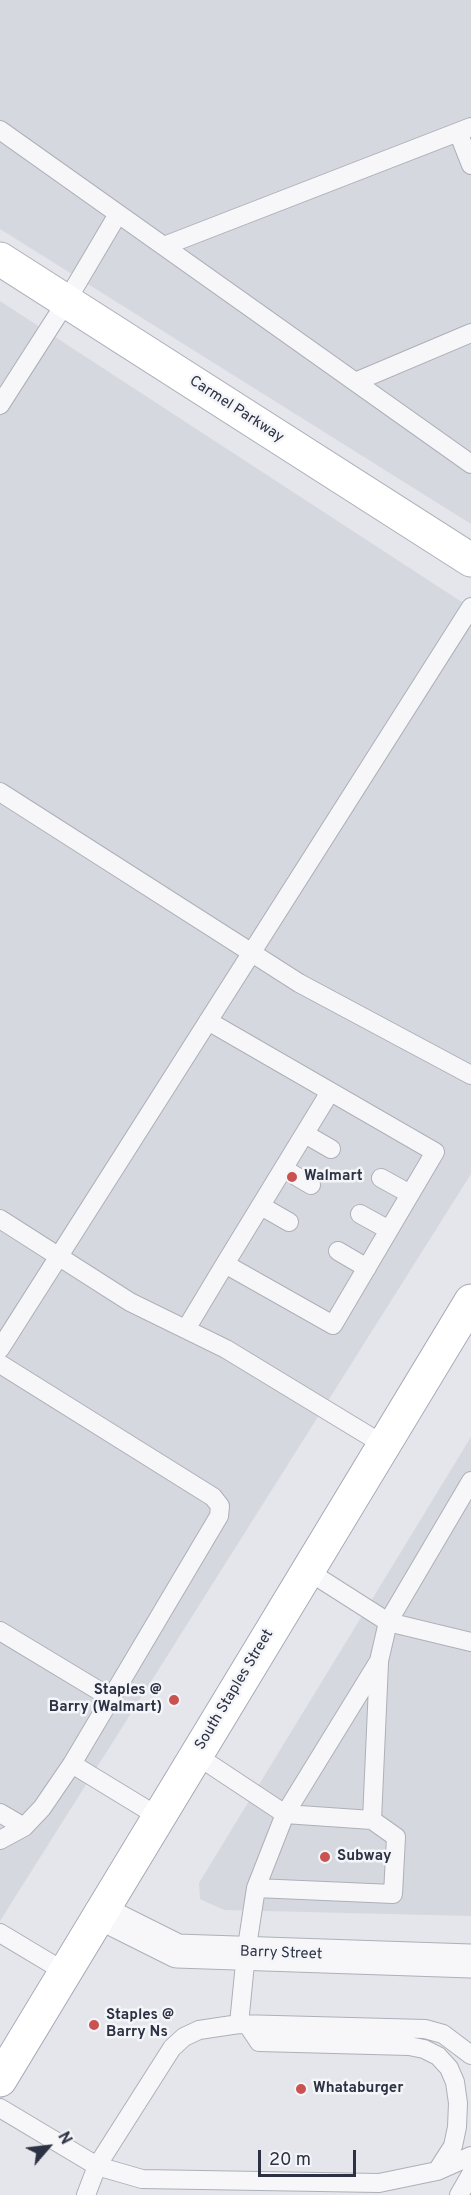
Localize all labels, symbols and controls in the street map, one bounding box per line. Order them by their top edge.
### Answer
street label: Carmel Parkway [185,373,287,447]
place label: Walmart [304,1168,363,1186]
marker: Walmart [285,1170,299,1184]
street label: South Staples Street [192,1626,278,1754]
place label: Staples @ Barry (Walmart) [49,1682,162,1717]
marker: Staples @ Barry (Walmart) [167,1693,181,1707]
place label: Subway [337,1848,391,1866]
marker: Subway [318,1850,332,1864]
street label: Barry Street [239,1944,323,1964]
place label: Staples @ Barry Ns [106,2007,174,2042]
marker: Staples @ Barry Ns [87,2018,101,2032]
place label: Whataburger [313,2080,403,2098]
marker: Whataburger [294,2082,308,2096]
north arrow [18,2117,78,2177]
text: N [52,2129,75,2148]
scale bar [261,2138,358,2176]
text: 20 m [269,2149,311,2172]

